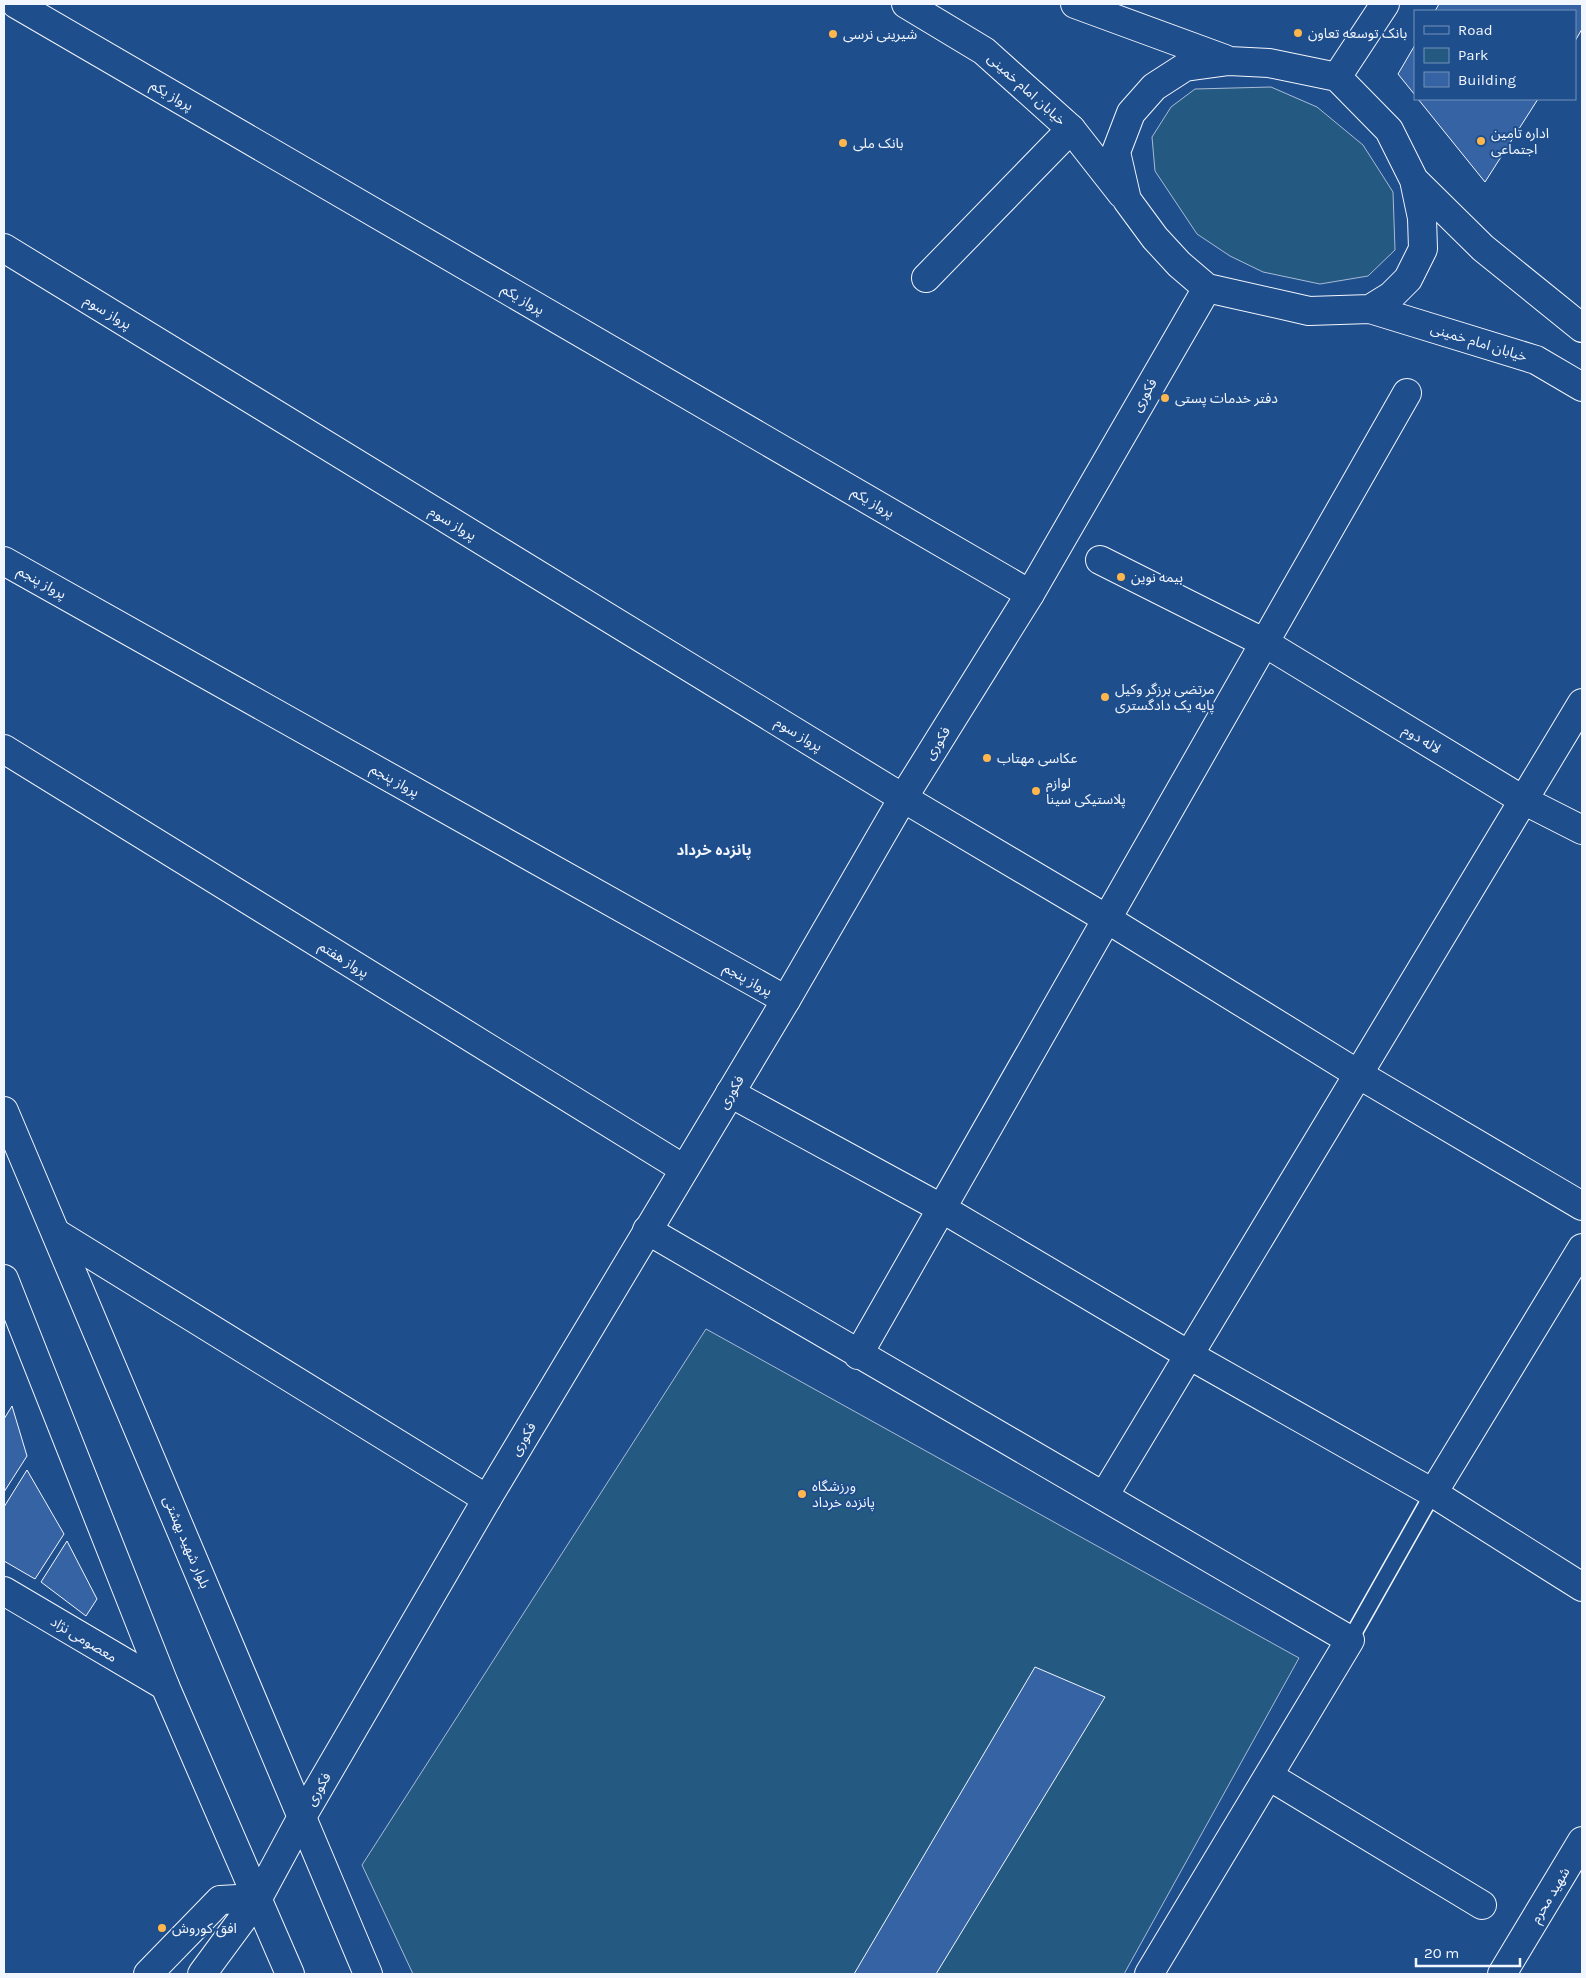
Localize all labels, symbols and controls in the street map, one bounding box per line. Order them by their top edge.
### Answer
legend [1414,10,1576,100]
text: Road [1458,21,1493,39]
place label: بانک توسعه تعاون [1308,25,1407,42]
place label: شیرینی نرسی [843,26,917,43]
marker: بانک توسعه تعاون [1292,27,1304,39]
marker: شیرینی نرسی [827,28,839,40]
text: Park [1458,46,1488,64]
street label: خیابان امام خمینی [983,50,1069,131]
text: Building [1458,71,1516,89]
street label: پرواز یکم [146,76,196,116]
place label: اداره تامین اجتماعی [1491,125,1549,158]
place label: بانک ملی [853,135,904,152]
marker: اداره تامین اجتماعی [1475,135,1487,147]
marker: بانک ملی [837,137,849,149]
street label: پرواز یکم [497,280,547,320]
street label: پرواز سوم [80,292,134,335]
street label: خیابان امام خمینی [1428,320,1529,367]
street label: فکوری [1128,376,1161,415]
place label: دفتر خدمات پستی [1175,390,1278,408]
marker: دفتر خدمات پستی [1159,392,1171,404]
street label: پرواز یکم [847,483,897,523]
street label: پرواز سوم [425,503,479,546]
street label: پرواز پنجم [13,562,69,605]
place label: بیمه نوین [1131,569,1183,586]
marker: بیمه نوین [1115,571,1127,583]
place label: مرتضی برزگر وکیل پایه یک دادگستری [1115,681,1215,715]
marker: مرتضی برزگر وکیل پایه یک دادگستری [1099,691,1111,703]
street label: پرواز سوم [771,714,825,757]
street label: لاله دوم [1398,721,1444,759]
street label: فکوری [921,724,954,763]
place label: عکاسی مهتاب [997,750,1077,767]
marker: عکاسی مهتاب [981,752,993,764]
street label: پرواز پنجم [366,760,422,803]
place label: لوازم پلاستیکی سینا [1046,775,1126,809]
marker: لوازم پلاستیکی سینا [1030,785,1042,797]
district label: پانزده خرداد [676,841,752,860]
street label: پرواز هفتم [314,937,372,983]
street label: پرواز پنجم [719,959,775,1002]
street label: فکوری [715,1073,748,1112]
street label: فکوری [507,1420,540,1459]
place label: ورزشگاه پانزده خرداد [812,1478,875,1512]
marker: ورزشگاه پانزده خرداد [796,1488,808,1500]
street label: بلوار شهید بهشتی [159,1493,214,1591]
street label: معصومی نژاد [47,1613,120,1666]
street label: فکوری [302,1770,335,1809]
street label: شهید محرم [1527,1864,1575,1927]
place label: افق کوروش [172,1920,237,1938]
marker: افق کوروش [156,1922,168,1934]
scale bar [1416,1936,1520,1968]
text: 20 m [1424,1944,1459,1962]

